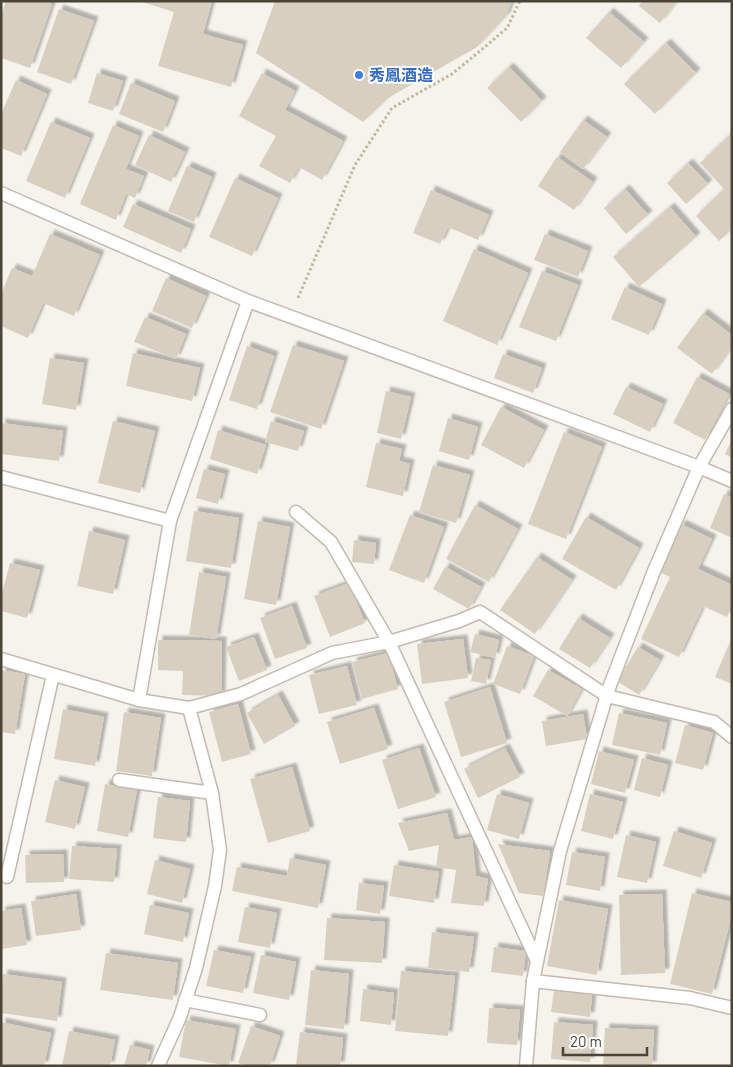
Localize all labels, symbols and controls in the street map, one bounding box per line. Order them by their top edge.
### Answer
place label: 秀鳳酒造 [369,65,433,84]
marker: 秀鳳酒造 [353,69,365,81]
scale bar [563,1024,647,1056]
text: 20 m [570,1032,602,1050]

